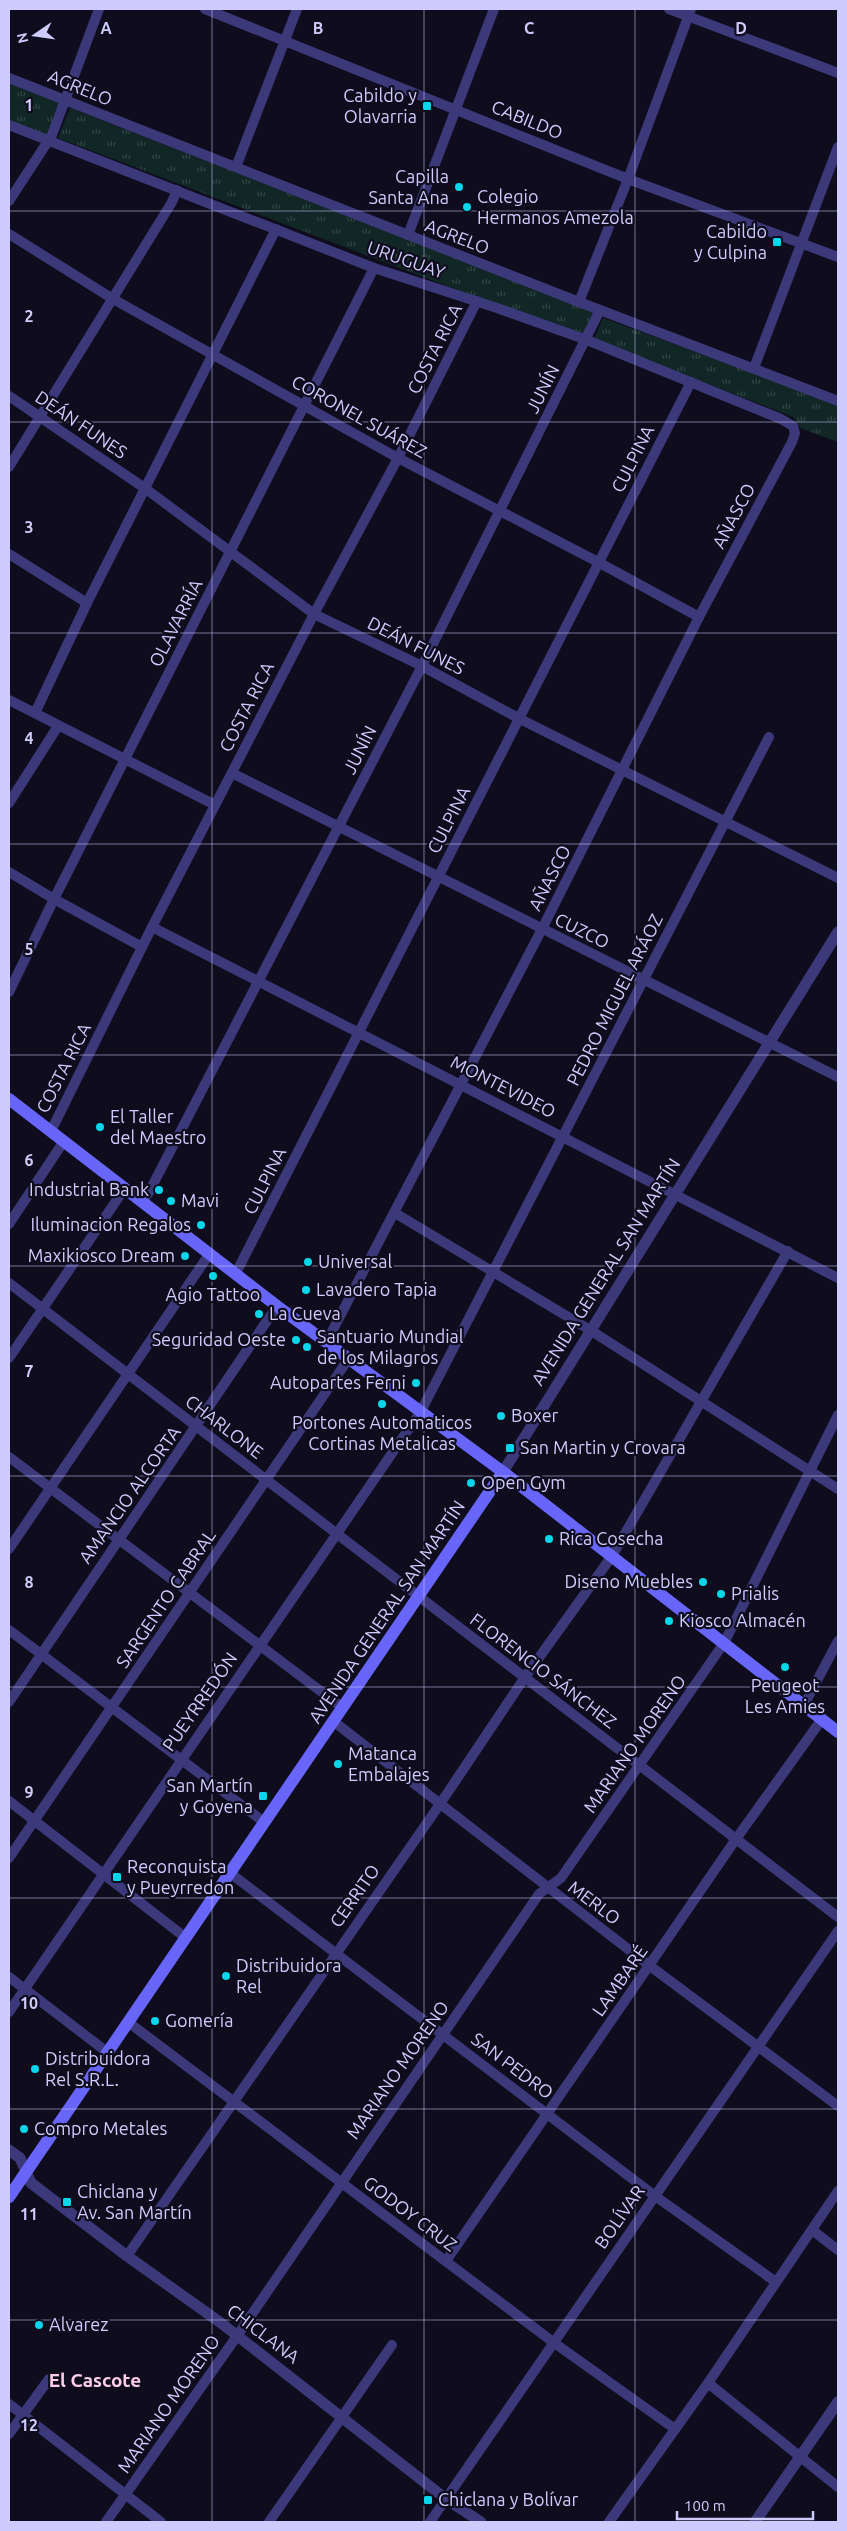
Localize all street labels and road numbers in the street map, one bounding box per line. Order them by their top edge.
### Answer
street label: AGRELO [45,65,115,109]
street label: CABILDO [489,96,566,142]
street label: AGRELO [422,215,492,257]
street label: URUGUAY [365,236,448,282]
street label: COSTA RICA [403,300,465,397]
street label: JUNÍN [521,361,563,416]
street label: CORONEL SUÁREZ [289,370,431,462]
street label: DEÁN FUNES [32,385,132,462]
street label: CULPINA [607,421,658,495]
street label: AÑASCO [707,479,759,551]
street label: OLAVARRÍA [144,575,206,670]
street label: DEÁN FUNES [365,611,469,678]
street label: COSTA RICA [215,658,277,755]
street label: JUNÍN [338,722,380,777]
street label: CULPINA [423,782,474,856]
street label: AÑASCO [523,841,574,914]
street label: CUZCO [552,908,613,952]
street label: PEDRO MIGUEL ARÁOZ [561,910,666,1089]
street label: COSTA RICA [32,1019,94,1116]
street label: MONTEVIDEO [448,1051,559,1121]
street label: CULPINA [239,1143,290,1217]
street label: AVENIDA GENERAL SAN MARTÍN [526,1154,684,1389]
street label: CHARLONE [182,1391,267,1462]
street label: AMANCIO ALCORTA [74,1422,184,1567]
street label: AVENIDA GENERAL SAN MARTÍN [303,1496,468,1726]
street label: SARGENTO CABRAL [112,1526,219,1671]
street label: FLORENCIO SÁNCHEZ [467,1608,621,1732]
street label: PUEYRREDÓN [157,1648,241,1755]
street label: MARIANO MORENO [579,1671,689,1816]
street label: CERRITO [325,1860,383,1931]
street label: MERLO [565,1876,624,1928]
street label: LAMBARÉ [587,1941,651,2020]
street label: MARIANO MORENO [342,1997,452,2142]
street label: SAN PEDRO [468,2028,557,2102]
street label: GODOY CRUZ [360,2172,461,2255]
street label: BOLÍVAR [589,2180,648,2252]
street label: CHICLANA [224,2300,304,2367]
street label: MARIANO MORENO [113,2331,223,2476]

